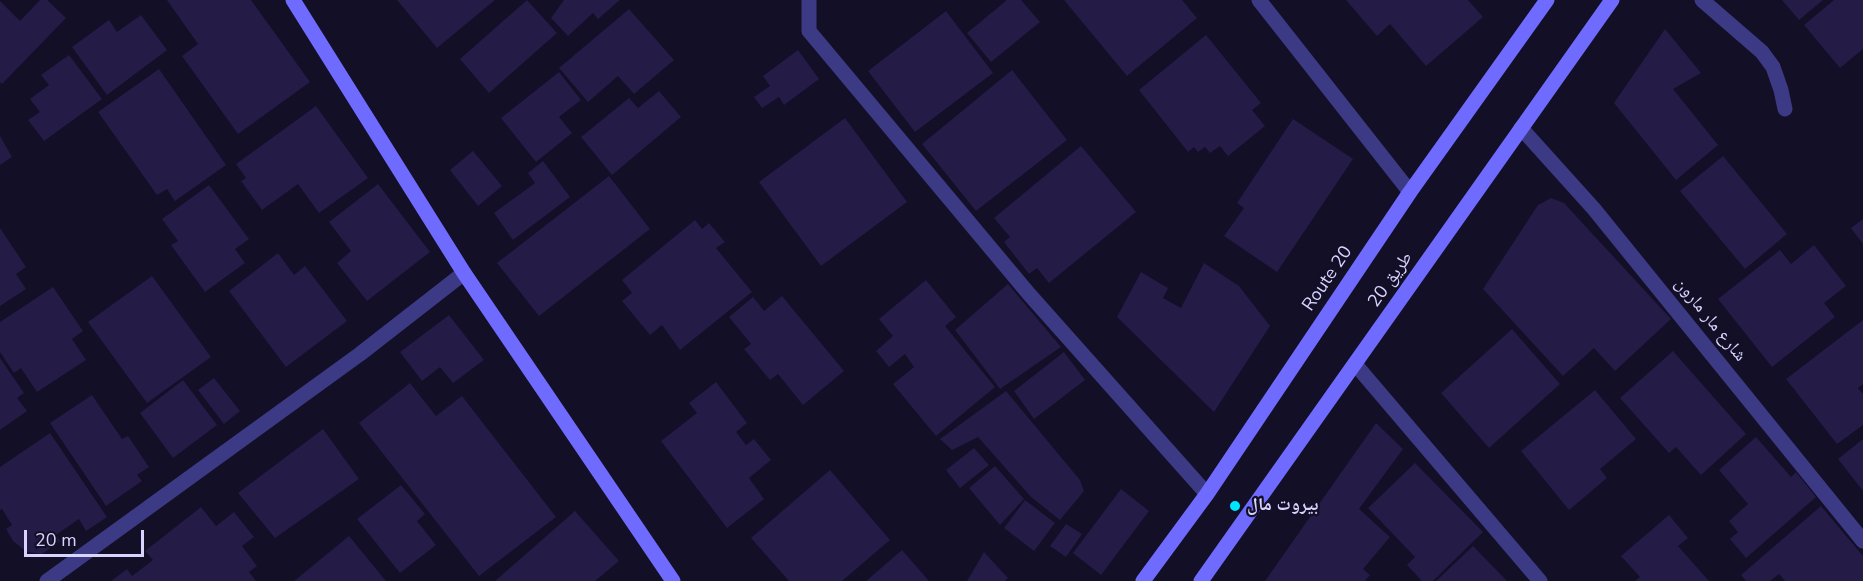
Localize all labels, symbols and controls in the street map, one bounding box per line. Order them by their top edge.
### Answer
street label: Route 20 [1298,242,1358,316]
street label: طريق 20 [1364,248,1418,312]
street label: شارع مار مارون [1670,274,1750,366]
place label: بیروت مال [1247,495,1319,517]
marker: بیروت مال [1228,499,1242,513]
scale bar [27,518,147,556]
text: 20 m [35,528,77,552]

